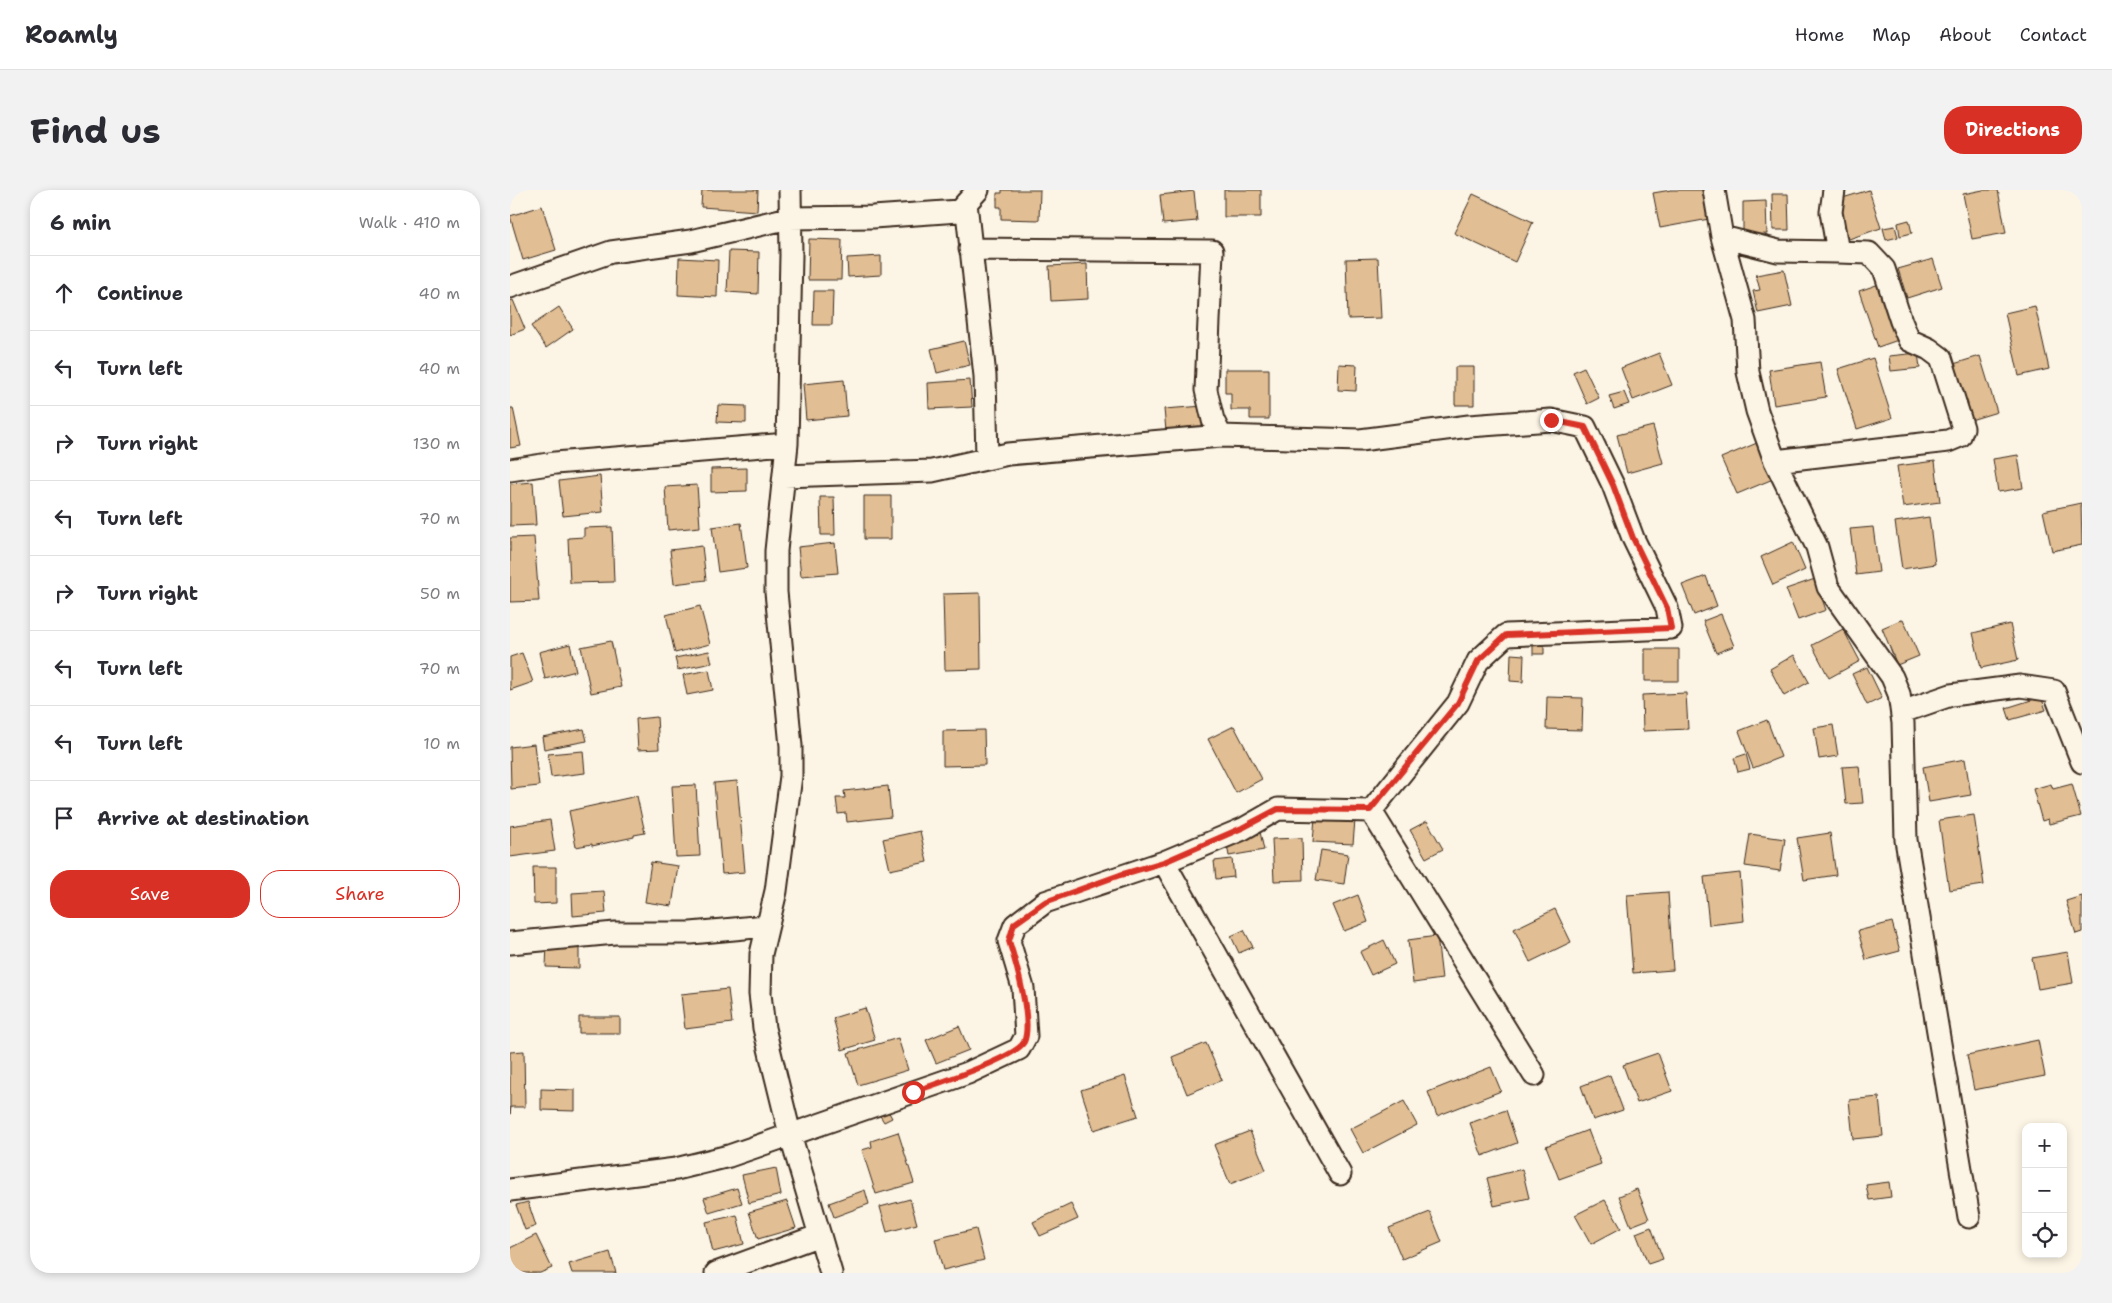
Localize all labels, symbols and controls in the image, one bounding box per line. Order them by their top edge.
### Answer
text: Roamly [25,19,118,51]
text: Home [1795,23,1844,47]
text: Map [1872,23,1911,47]
text: About [1939,23,1992,47]
text: Contact [2020,23,2087,47]
button: Directions [1944,106,2082,154]
text: Find us [30,107,161,154]
text: 6 min [50,209,111,237]
text: Walk · 410 m [359,212,460,233]
icon: ahead [50,279,78,307]
text: Continue [97,281,183,306]
text: 40 m [418,283,460,304]
icon: left [50,354,78,382]
text: Turn left [97,356,183,381]
text: 40 m [418,358,460,379]
route end [1540,409,1563,432]
icon: right [50,429,78,457]
text: Turn right [97,431,198,456]
text: 130 m [413,433,460,454]
icon: left [50,504,78,532]
text: Turn left [97,506,183,531]
text: 70 m [419,508,460,529]
icon: right [50,579,78,607]
text: Turn right [97,581,198,606]
text: 50 m [420,583,460,604]
icon: left [50,654,78,682]
text: Turn left [97,656,183,681]
text: 70 m [419,658,460,679]
icon: left [50,729,78,757]
text: Turn left [97,731,183,756]
text: 10 m [423,733,460,754]
icon: arrive [50,804,78,832]
text: Arrive at destination [97,806,309,831]
button: Save [50,870,250,918]
button: Share [260,870,460,918]
route start [902,1081,925,1104]
map controls [2022,1123,2067,1258]
button: + [2022,1123,2067,1168]
button: − [2022,1168,2067,1213]
button: locate [2022,1213,2067,1258]

